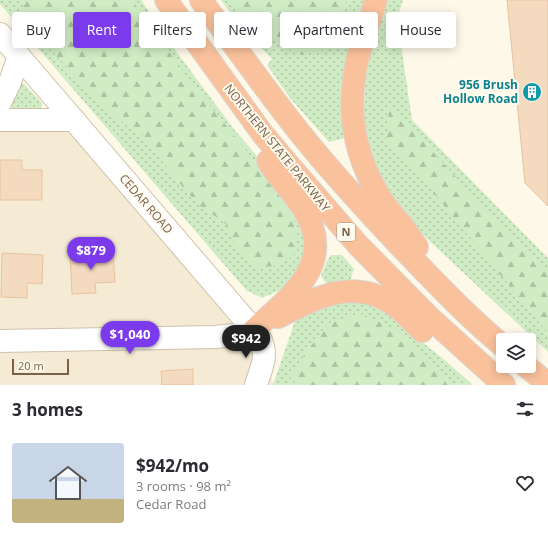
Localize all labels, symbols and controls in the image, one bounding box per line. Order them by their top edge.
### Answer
chip: Buy [12,12,65,48]
chip: Rent [73,12,131,48]
chip: Filters [139,12,206,48]
chip: New [214,12,272,48]
chip: Apartment [280,12,378,48]
chip: House [386,12,456,48]
place label: 956 Brush Hollow Road [443,76,518,107]
street label: NORTHERN STATE PARKWAY [221,80,334,215]
building icon: 956 Brush Hollow Road [521,81,543,103]
street label: CEDAR ROAD [116,170,177,237]
road number: N [337,223,355,241]
pin: $879 [67,237,115,271]
text: $879 [76,241,106,259]
pin: $1,040 [97,321,163,355]
text: $1,040 [110,325,150,343]
pin: $942 [222,325,270,359]
text: $942 [231,329,261,347]
map controls [496,333,536,373]
button: layers [496,333,536,373]
scale bar [12,357,69,376]
text: 20 m [18,358,44,373]
text: 3 homes [12,398,83,421]
icon: filters [514,398,536,420]
text: $942/mo [136,454,209,477]
icon: home [44,459,92,507]
icon: heart [514,472,536,494]
text: 3 rooms · 98 m² [136,477,231,495]
text: Cedar Road [136,495,206,513]

